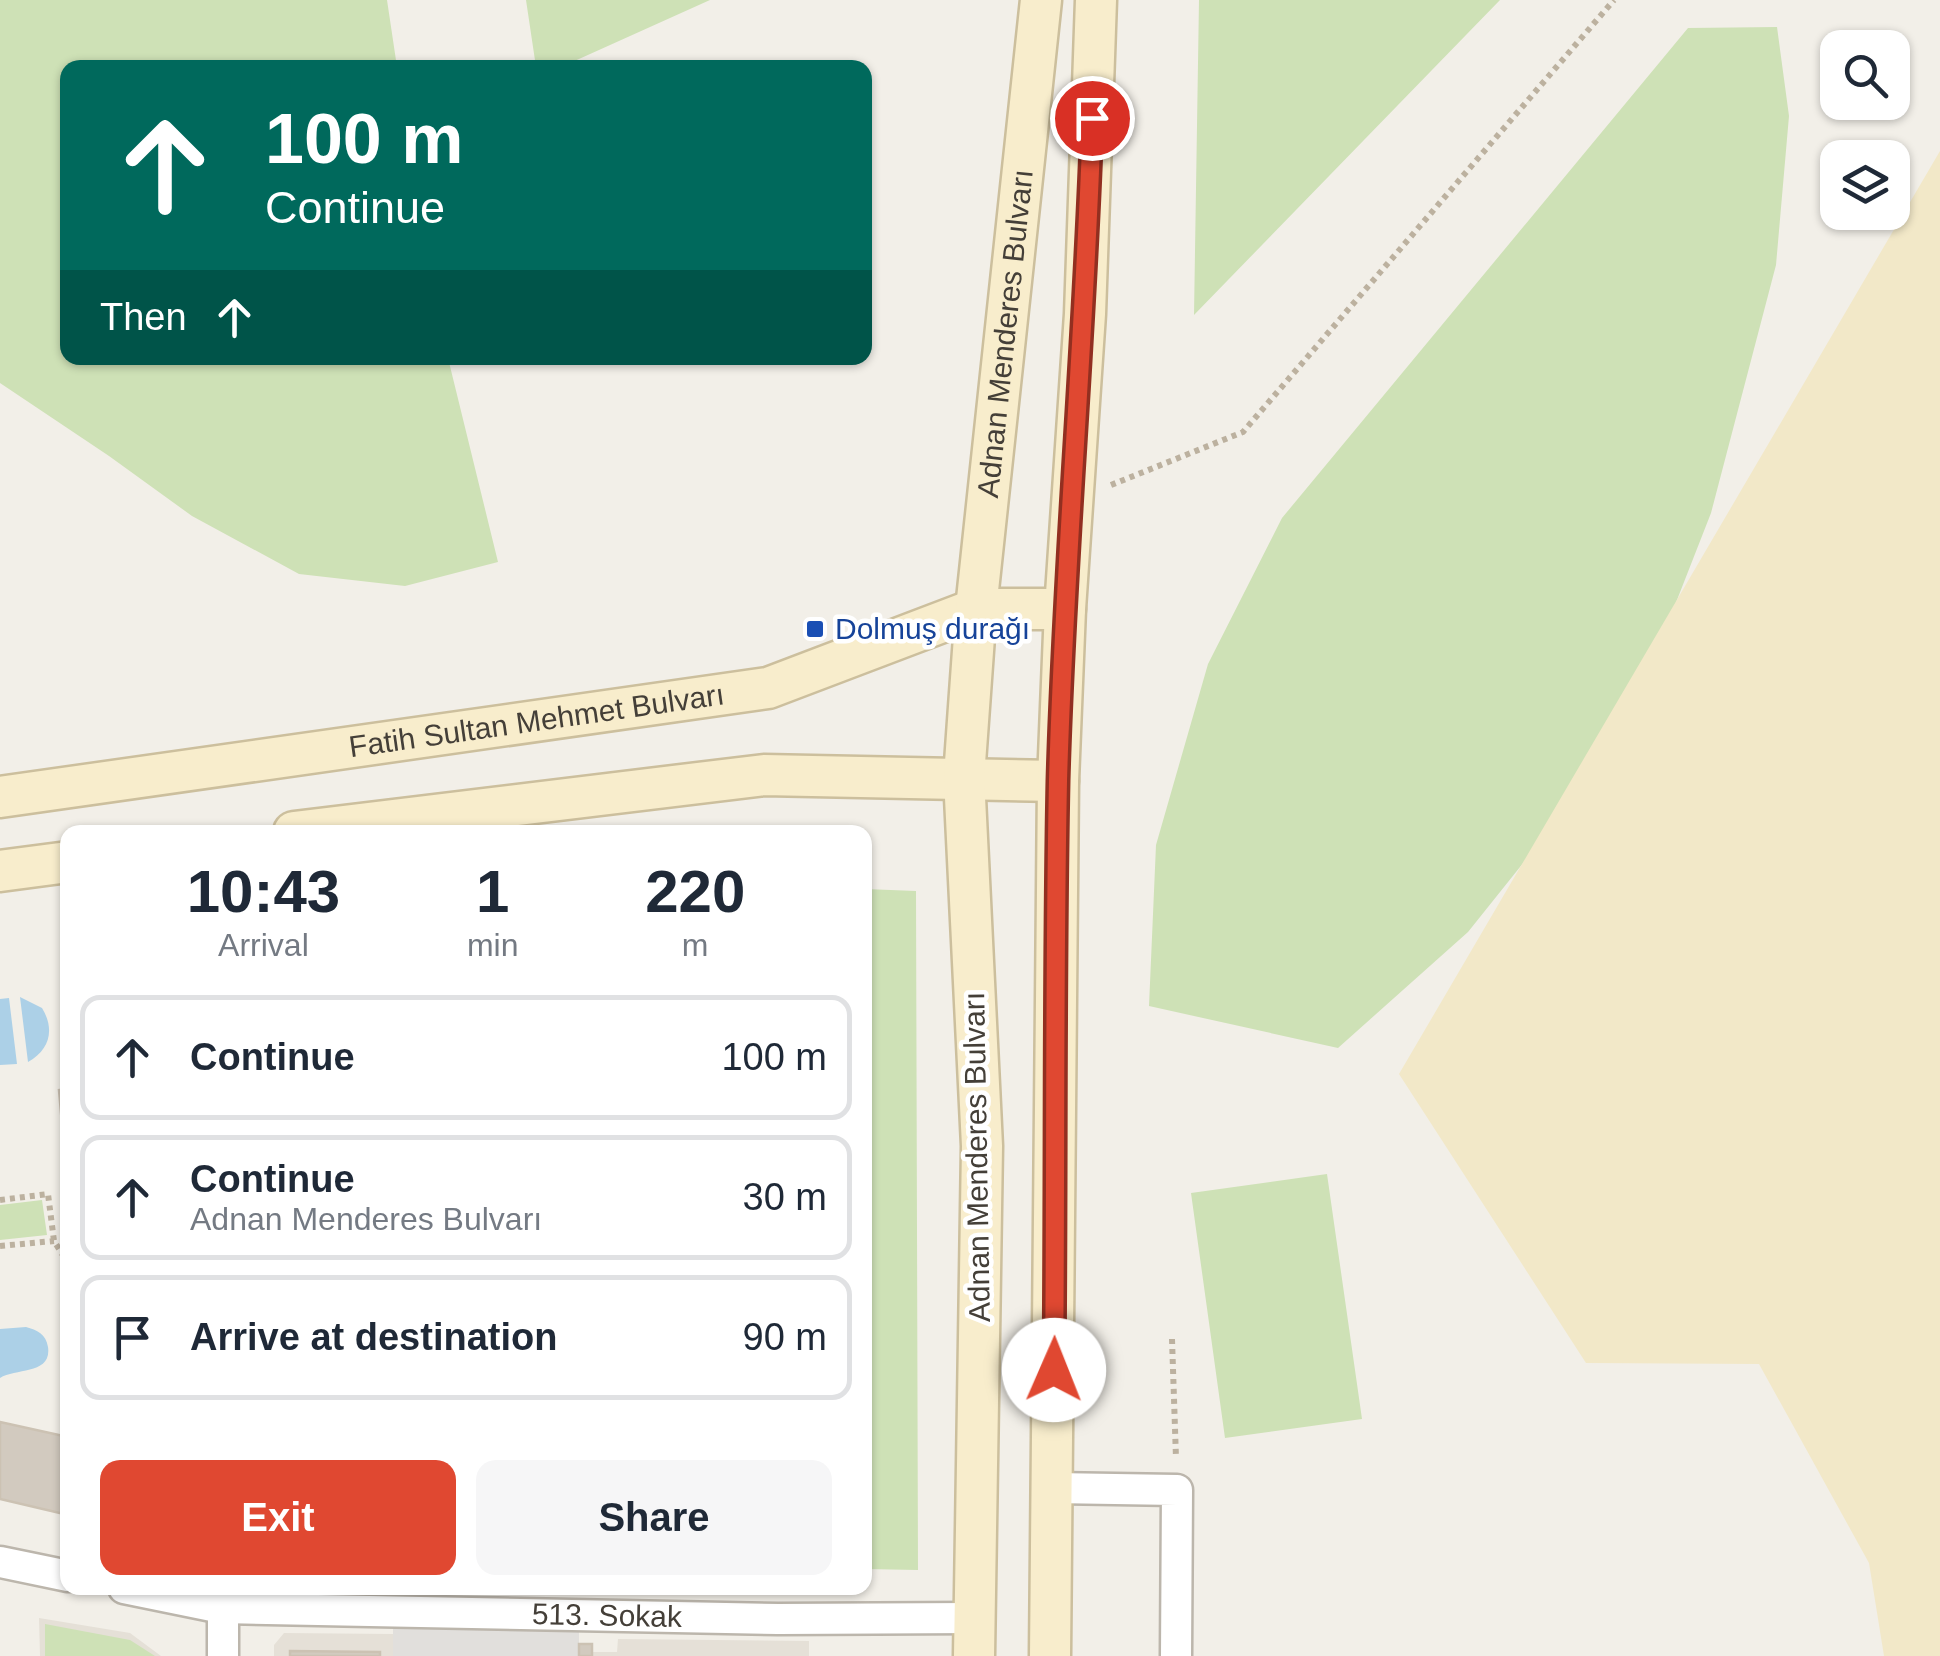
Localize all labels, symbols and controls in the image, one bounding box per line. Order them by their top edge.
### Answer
map controls [1820,30,1910,230]
button: search [1820,30,1910,120]
pin [1050,76,1135,161]
icon: arrive [1065,91,1120,146]
icon: ahead [100,100,230,230]
text: 100 m [265,100,463,178]
button: layers [1820,140,1910,230]
street label: Adnan Menderes Bulvarı [971,167,1039,499]
text: Continue [265,182,445,233]
icon: ahead [207,290,262,345]
text: Then [100,296,187,338]
place label: Dolmuş durağı [835,612,1030,645]
marker: Dolmuş durağı [804,618,826,640]
street label: Fatih Sultan Mehmet Bulvarı [347,677,726,763]
text: 10:43 [187,858,340,925]
text: 1 [476,858,509,925]
text: 220 [645,858,745,925]
text: Arrival [218,927,309,963]
text: min [467,927,518,963]
text: m [682,927,709,963]
street label: Adnan Menderes Bulvarı [957,992,996,1322]
icon: ahead [105,1030,160,1085]
text: Continue [190,1036,355,1078]
text: 100 m [721,1036,827,1078]
text: Continue [190,1158,355,1200]
icon: ahead [105,1170,160,1225]
text: 30 m [743,1176,827,1218]
text: Adnan Menderes Bulvarı [190,1201,542,1237]
icon: arrive [105,1310,160,1365]
text: Arrive at destination [190,1316,557,1358]
text: 90 m [743,1316,827,1358]
position arrow [1002,1318,1106,1422]
button: Exit [100,1460,456,1575]
button: Share [476,1460,832,1575]
street label: 513. Sokak [532,1597,683,1633]

